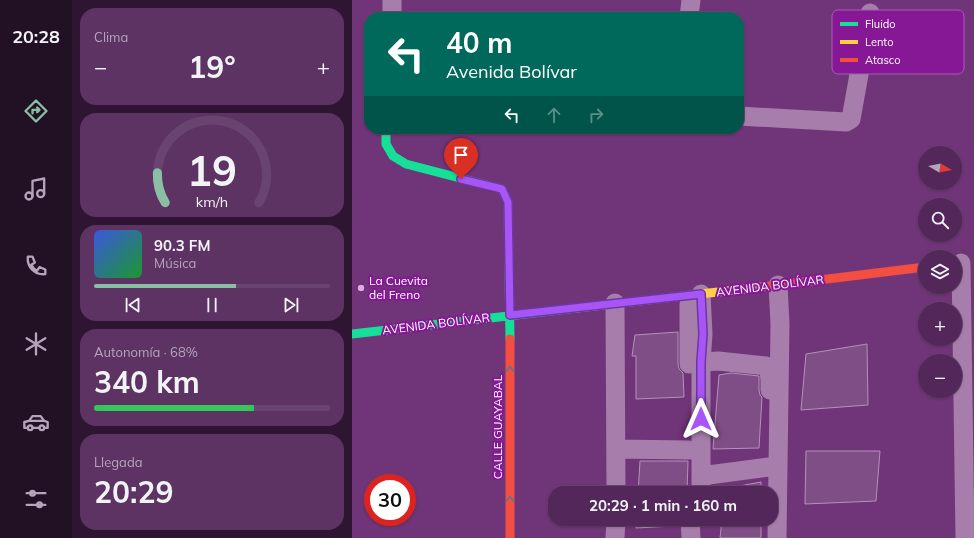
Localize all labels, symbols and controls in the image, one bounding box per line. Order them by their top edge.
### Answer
legend [832,10,964,74]
text: Fluido [865,17,896,31]
text: 20:28 [12,25,60,48]
text: 40 m [446,25,512,60]
icon: left [380,28,432,80]
text: Clima [94,29,128,45]
text: Lento [865,35,893,49]
text: 19° [188,48,236,86]
text: − [94,53,107,81]
text: + [317,53,330,81]
text: Atasco [865,53,900,67]
text: Avenida Bolívar [446,60,577,83]
icon: directions [22,97,50,125]
icon: left [501,104,523,126]
icon: ahead [543,104,565,126]
icon: right [585,104,607,126]
pin [444,138,478,179]
text: 19 [187,143,237,195]
icon: arrive [450,144,472,166]
north arrow [918,146,962,190]
map controls [918,146,962,398]
icon: music [22,175,50,203]
text: km/h [196,192,228,210]
button: search [918,198,962,242]
text: 90.3 FM [154,236,210,255]
button: layers [918,250,962,294]
icon: phone [22,252,50,280]
text: Música [154,255,196,271]
street label: AVENIDA BOLÍVAR [715,271,825,300]
place label: La Cuevita del Freno [369,273,428,302]
marker: La Cuevita del Freno [356,283,366,293]
icon: previous [122,294,144,316]
icon: pause [201,294,223,316]
icon: next [280,294,302,316]
button: + [918,302,962,346]
street label: AVENIDA BOLÍVAR [381,309,491,338]
icon: climate [22,330,50,358]
text: Autonomía · 68% [94,344,198,360]
button: − [918,354,962,398]
text: 340 km [94,363,200,401]
one-way arrow [506,366,514,372]
street label: CALLE GUAYABAL [490,374,505,479]
position arrow [680,398,722,440]
icon: car [22,408,50,436]
text: Llegada [94,454,143,470]
text: 20:29 [94,473,173,511]
speed limit sign: 30 [364,474,416,526]
icon: filters [22,485,50,513]
one-way arrow [506,496,514,502]
text: 20:29 · 1 min · 160 m [589,496,737,515]

